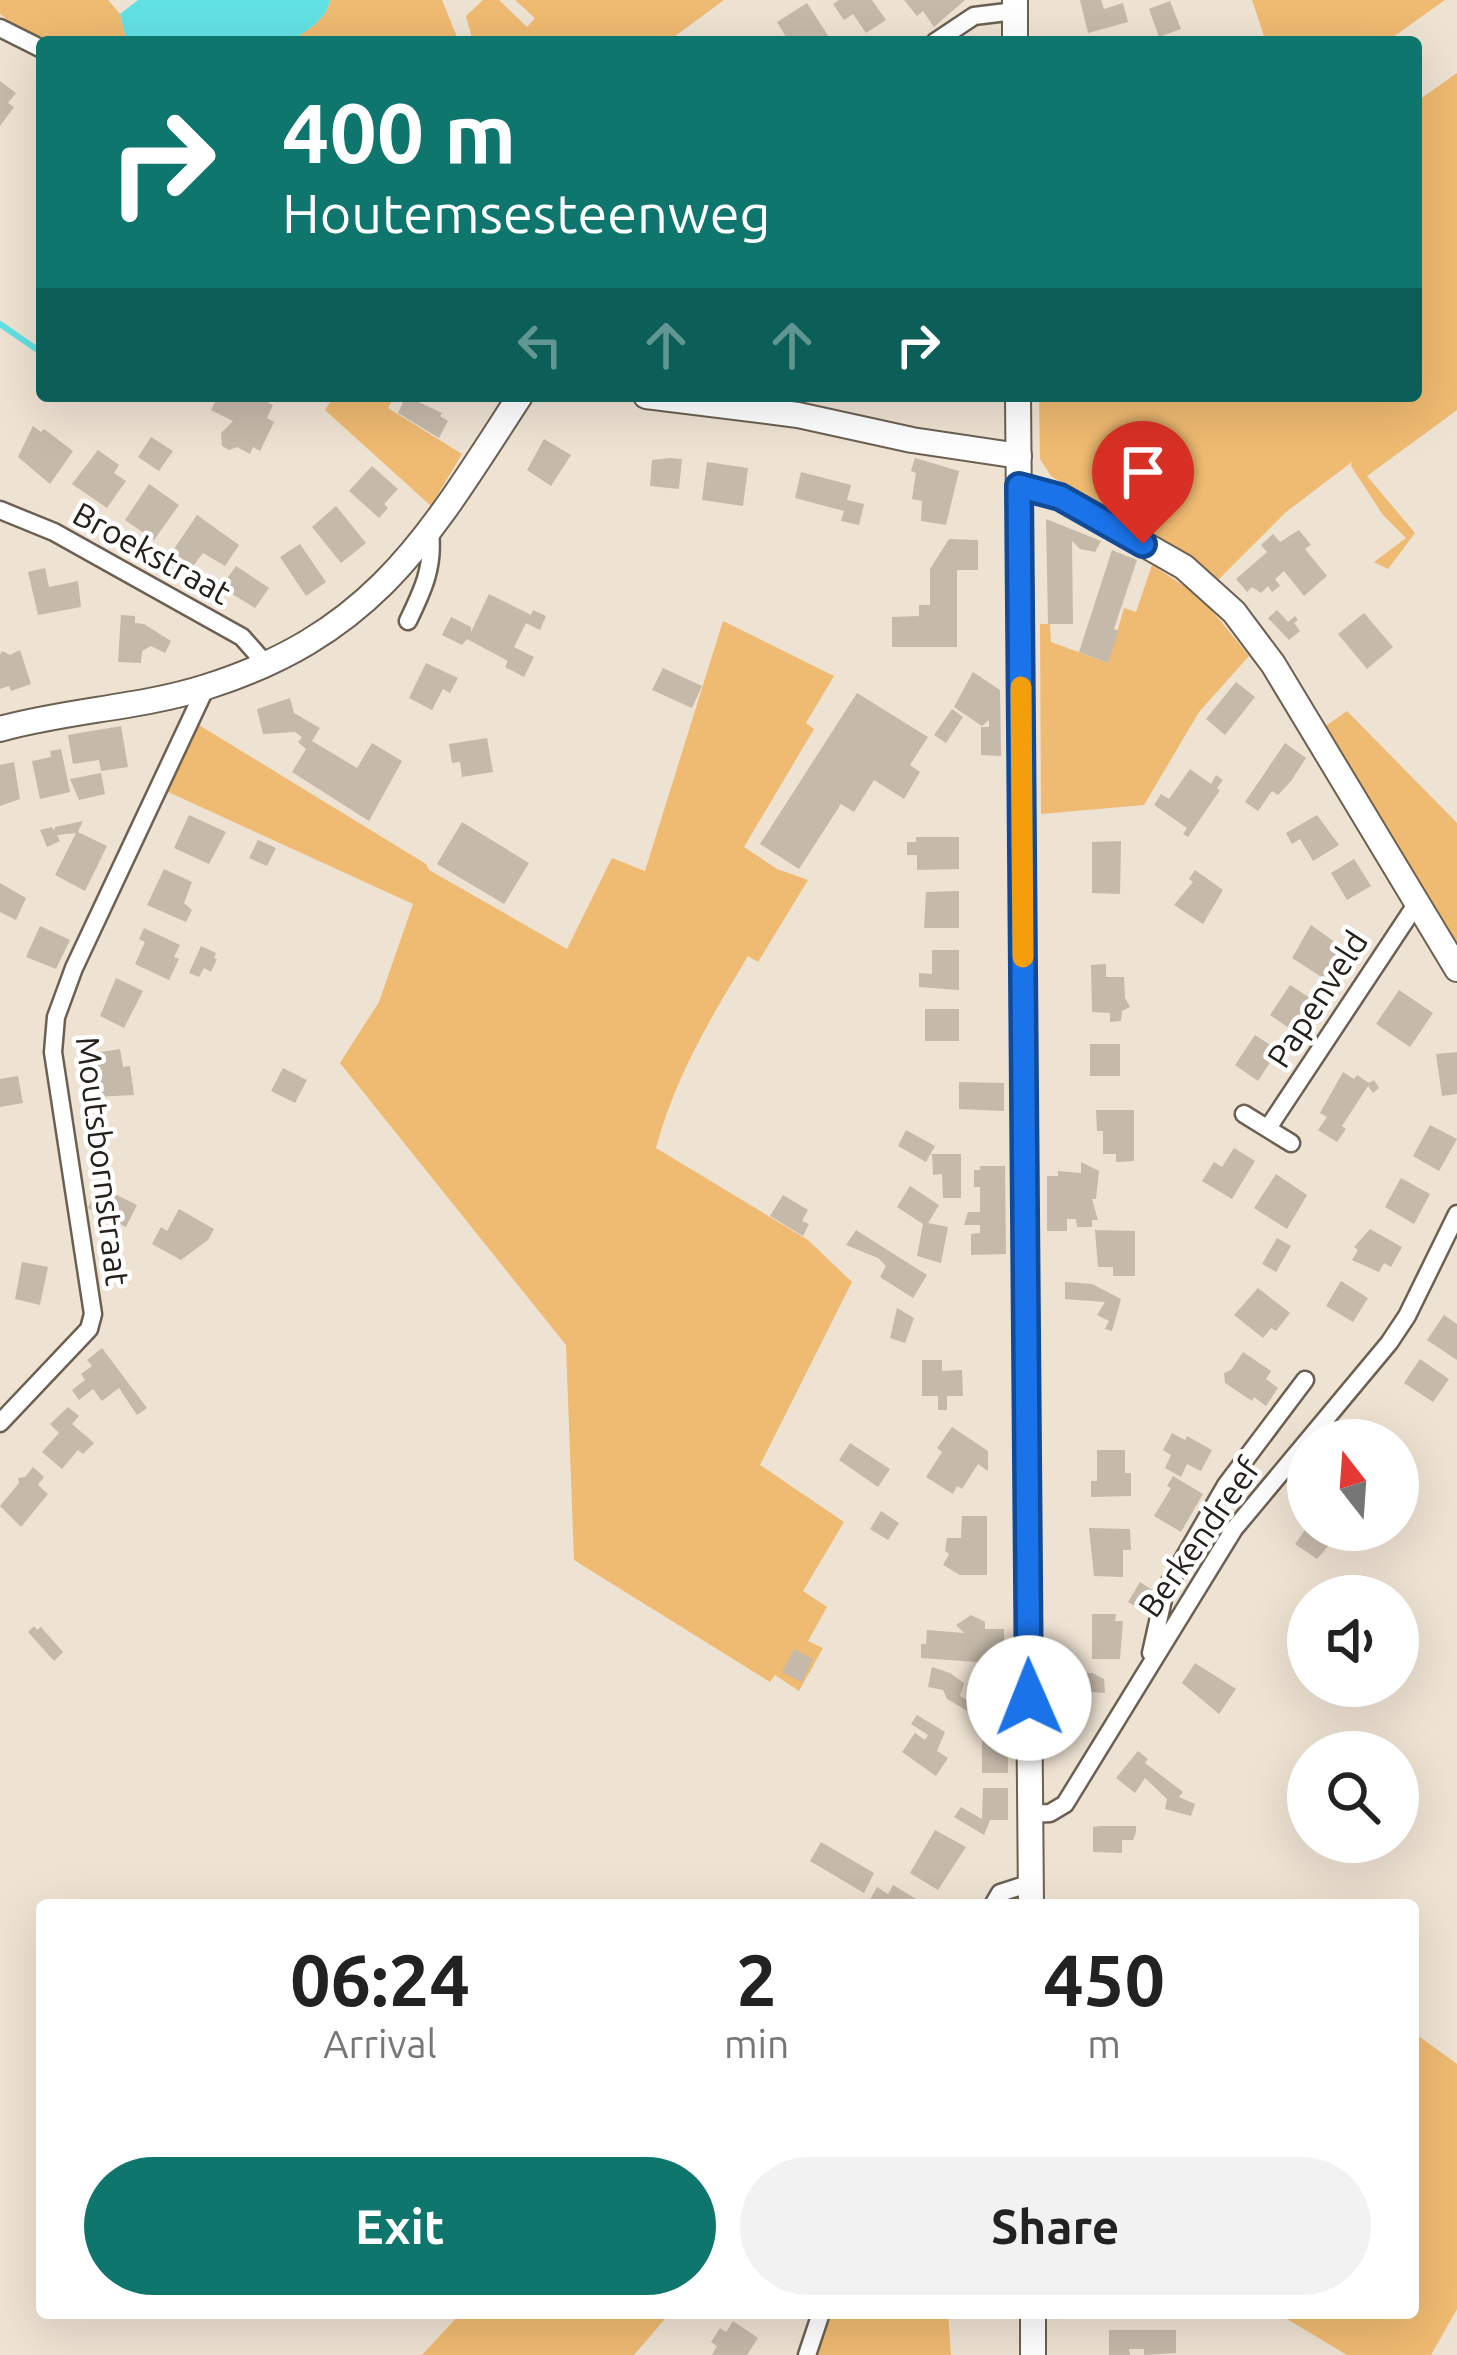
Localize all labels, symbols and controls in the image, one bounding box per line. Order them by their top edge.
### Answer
icon: right [84,84,240,240]
text: 400 m [282,85,516,179]
text: Houtemsesteenweg [282,183,770,243]
icon: left [507,312,573,378]
icon: ahead [633,312,699,378]
icon: ahead [759,312,825,378]
icon: right [885,312,951,378]
pin [1092,421,1194,544]
icon: arrive [1110,439,1176,505]
street label: Broekstraat [67,494,237,611]
street label: Papenveld [1259,924,1374,1074]
street label: Moutsbornstraat [70,1034,137,1288]
north arrow [1287,1419,1419,1551]
map controls [1287,1419,1419,1863]
street label: Berkendreef [1130,1450,1267,1623]
button: sound [1287,1575,1419,1707]
position arrow [966,1635,1092,1761]
button: search [1287,1731,1419,1863]
text: 06:24 [290,1939,470,2020]
text: 2 [736,1939,777,2020]
text: 450 [1043,1939,1165,2020]
text: Arrival [323,2022,437,2065]
text: min [724,2022,789,2065]
text: m [1087,2022,1121,2065]
button: Exit [84,2157,716,2295]
button: Share [740,2157,1371,2295]

